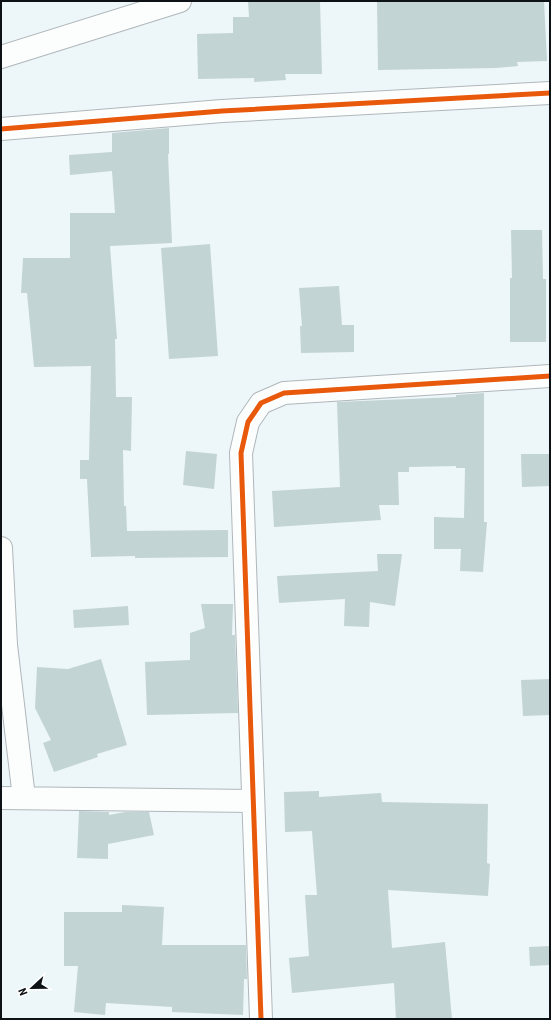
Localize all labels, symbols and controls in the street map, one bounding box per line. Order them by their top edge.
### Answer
north arrow [12,968,52,1008]
text: N [16,986,30,997]

